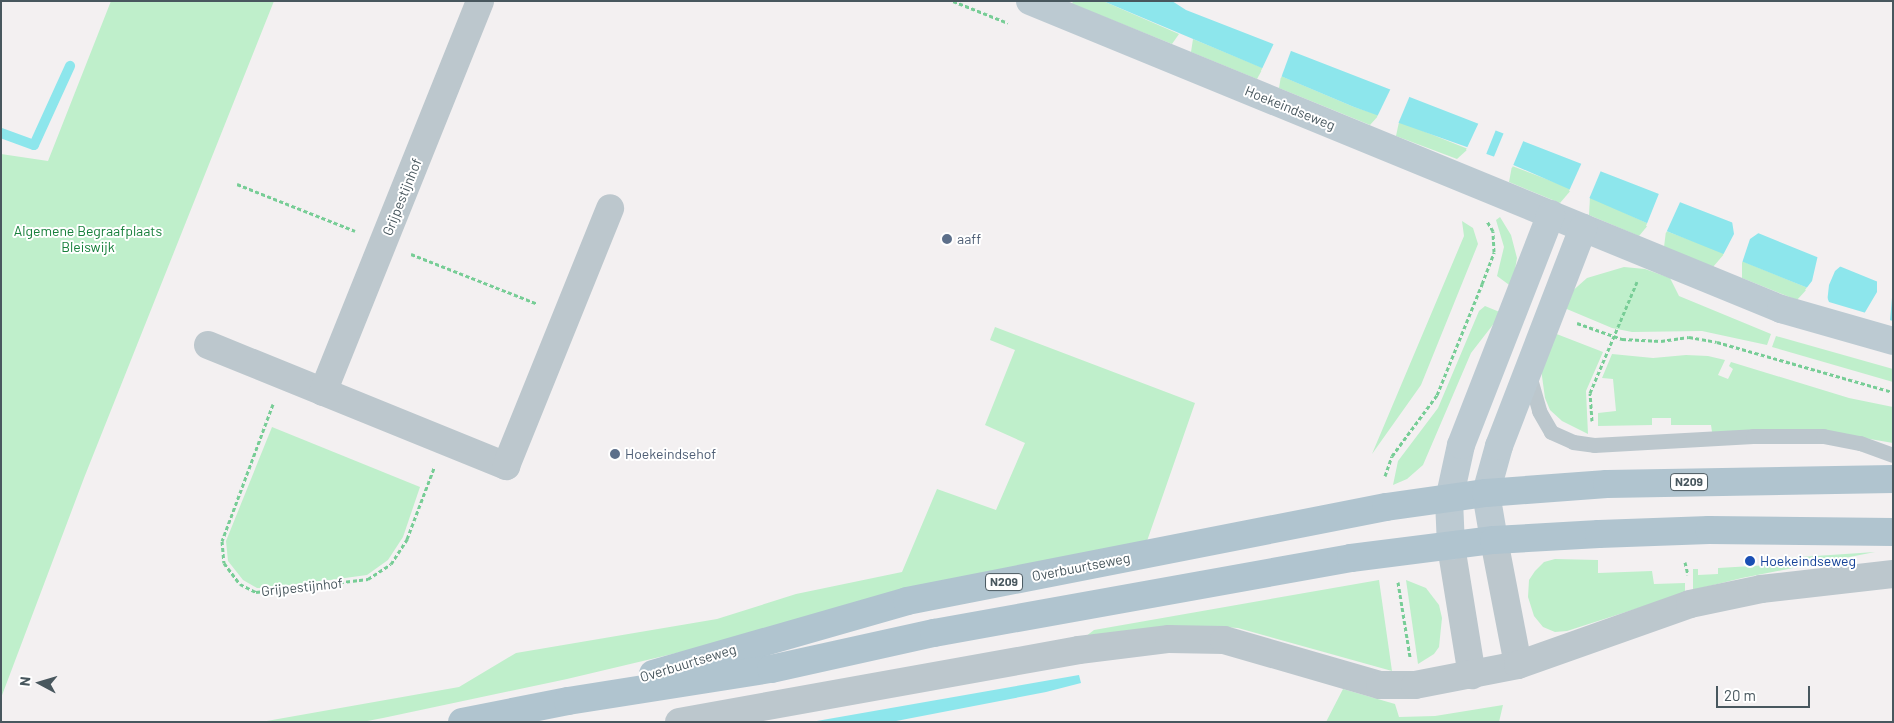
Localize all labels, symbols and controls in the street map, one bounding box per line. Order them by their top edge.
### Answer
street label: Hoekeindseweg [1242,82,1338,134]
street label: Grijpestijnhof [379,156,425,238]
park label: Algemene Begraafplaats Bleiswijk [14,223,162,256]
place label: aaff [957,231,981,247]
marker: aaff [941,233,953,245]
place label: Hoekeindsehof [625,446,716,462]
marker: Hoekeindsehof [609,448,621,460]
road number: N209 [1669,472,1709,492]
street label: Overbuurtseweg [1031,549,1131,585]
place label: Hoekeindseweg [1760,553,1856,569]
marker: Hoekeindseweg [1744,555,1756,567]
road number: N209 [984,572,1024,592]
street label: Grijpestijnhof [260,574,344,600]
street label: Overbuurtseweg [638,640,738,686]
north arrow [15,658,65,708]
text: N [16,676,34,687]
scale bar [1719,676,1813,708]
text: 20 m [1724,686,1756,704]

